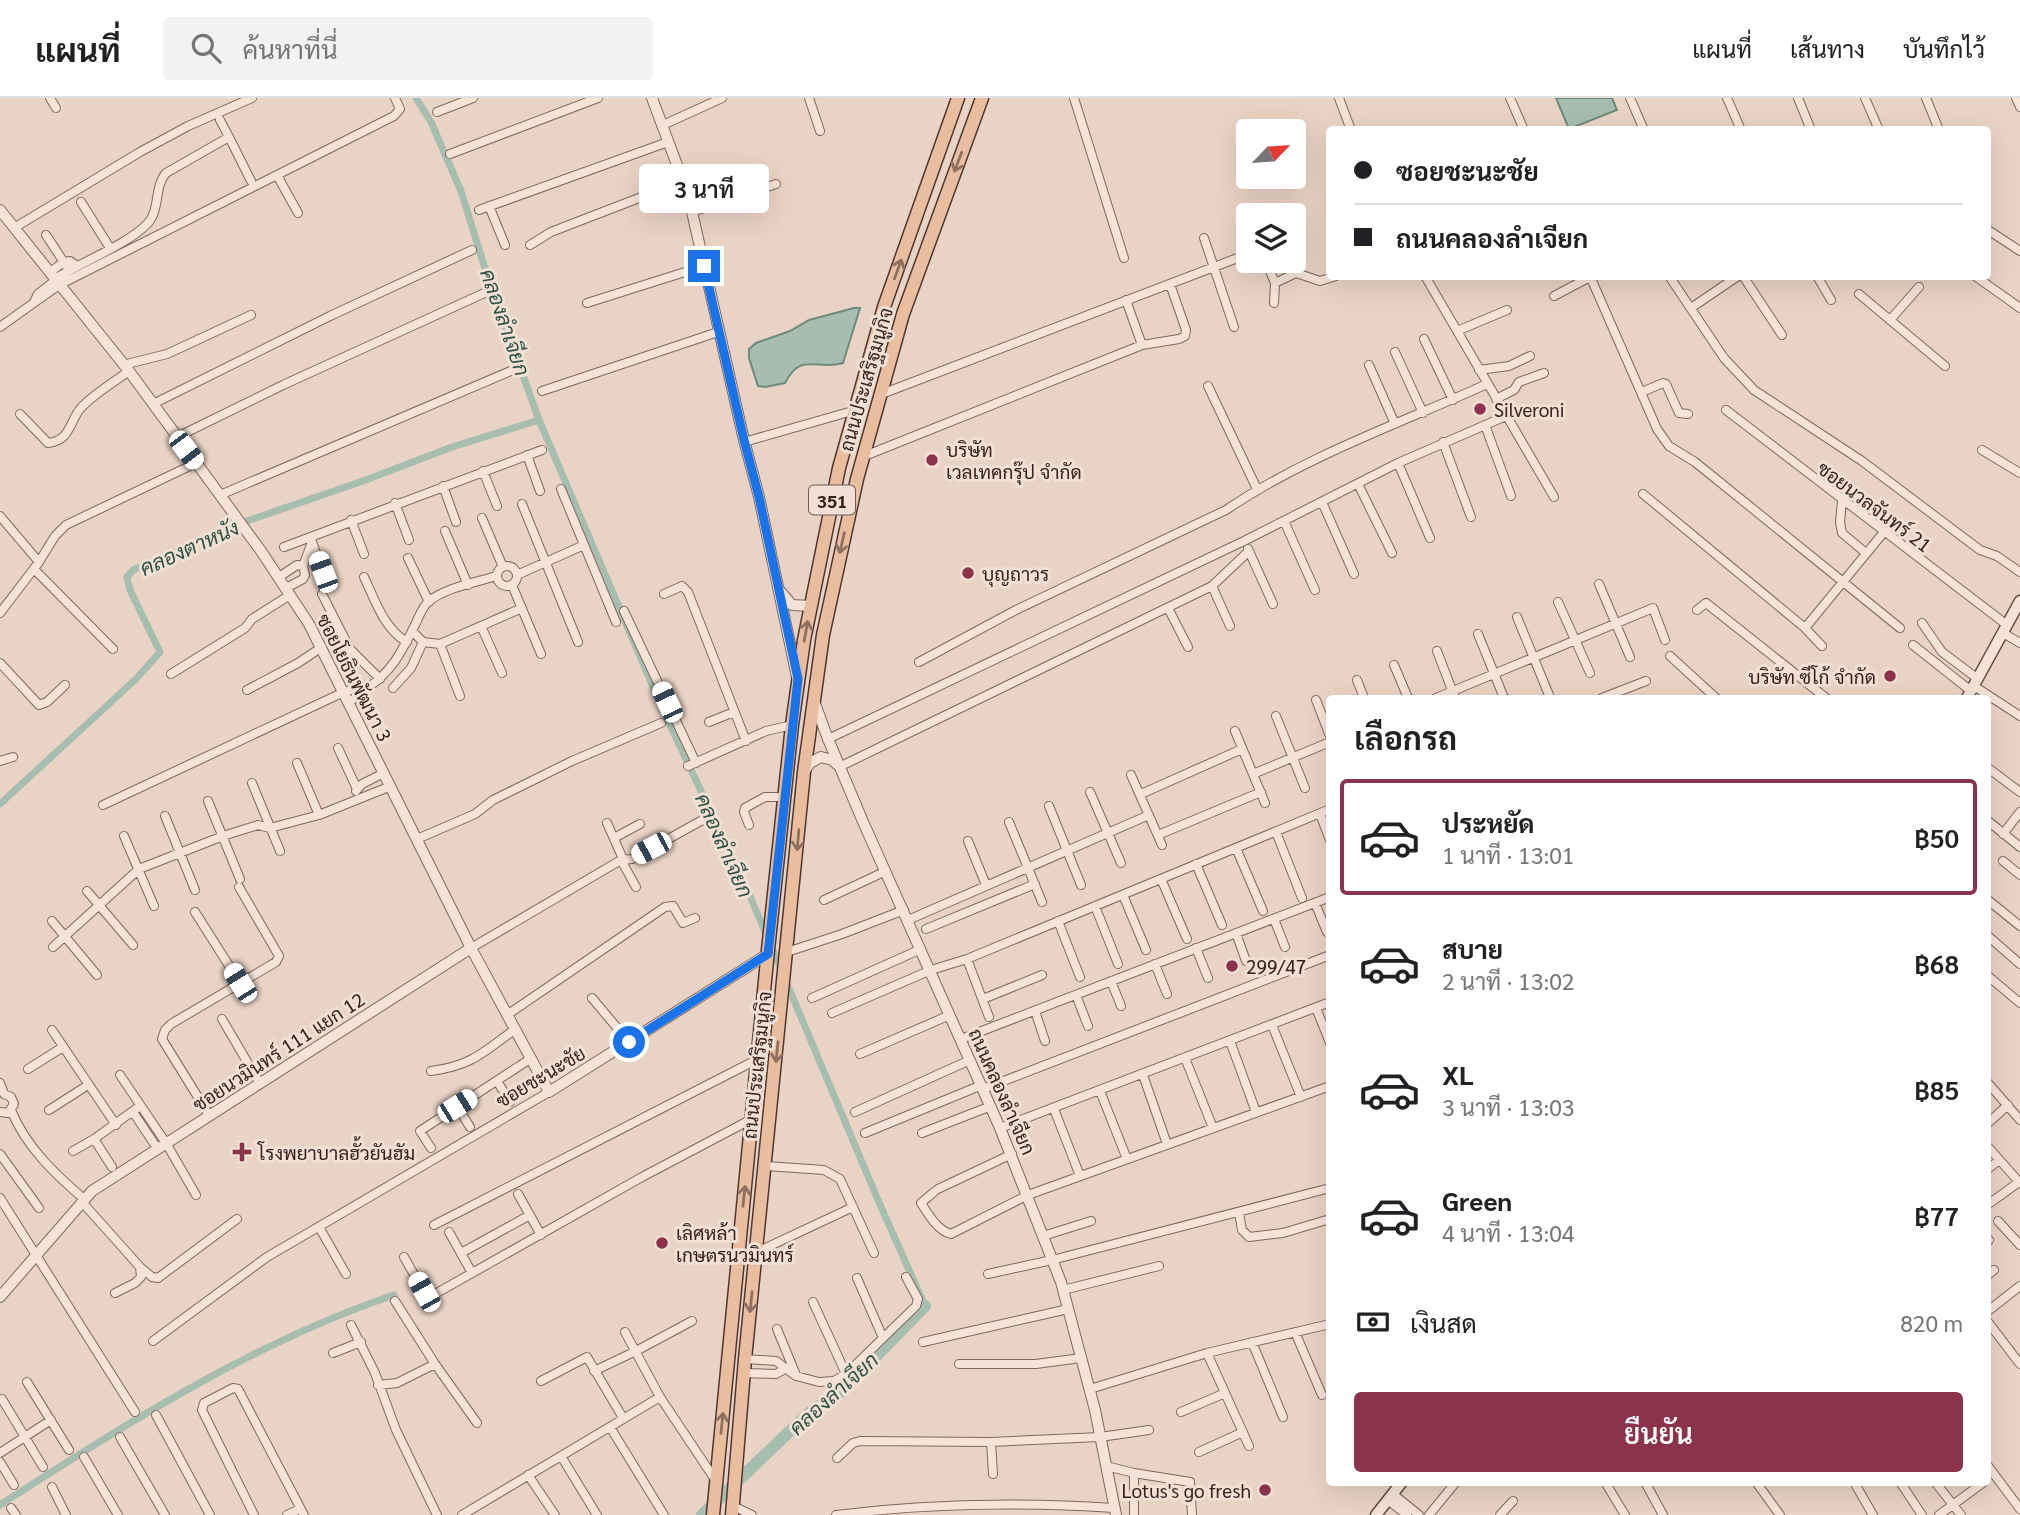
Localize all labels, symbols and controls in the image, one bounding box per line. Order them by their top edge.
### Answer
search box [163,17,653,80]
text: แผนที่ [35,27,121,70]
icon: search [187,29,225,67]
text: ค้นหาที่นี่ [243,31,338,65]
text: แผนที่ [1692,32,1752,64]
text: เส้นทาง [1790,32,1865,64]
text: บันทึกไว้ [1903,32,1985,64]
north arrow [1236,119,1306,189]
map controls [1236,119,1306,273]
one-way arrow [951,151,964,173]
text: ซอยชะนะชัย [1396,153,1539,187]
callout: 3 นาที [639,164,769,214]
text: 3 นาที [674,173,734,203]
button: layers [1236,203,1306,273]
text: ถนนคลองลำเจียก [1396,220,1588,254]
route end [688,250,720,282]
one-way arrow [893,258,905,280]
water label: คลองลำเจียก [475,265,537,379]
street label: ถนนประเสริฐมนูกิจ [833,304,900,455]
place label: Silveroni [1494,397,1564,421]
marker: Silveroni [1472,401,1488,417]
car [165,427,208,473]
place label: บริษัท เวลเทคกรุ๊ป จำกัด [946,437,1082,485]
marker: บริษัท เวลเทคกรุ๊ป จำกัด [924,452,940,468]
street label: ซอยนวลจันทร์ 21 [1813,455,1937,557]
road number: 351 [809,486,855,514]
water label: คลองตาหนัง [135,513,243,581]
one-way arrow [834,531,848,554]
car [306,549,341,595]
place label: บุญถาวร [982,561,1049,587]
marker: บุญถาวร [960,565,976,581]
street label: ซอยโยธินพัฒนา 3 [313,609,397,745]
one-way arrow [799,620,813,643]
place label: บริษัท ซีโก้ จำกัด [1748,664,1876,688]
marker: บริษัท ซีโก้ จำกัด [1882,668,1898,684]
car [649,679,686,725]
text: เลือกรถ [1354,716,1457,757]
water label: คลองลำเจียก [690,789,760,901]
text: ประหยัด [1442,805,1535,839]
icon: car [1358,806,1421,869]
text: ฿50 [1914,820,1959,854]
one-way arrow [791,828,804,850]
car [628,829,675,867]
text: 1 นาที · 13:01 [1442,839,1575,869]
text: สบาย [1442,931,1503,965]
icon: car [1358,932,1421,995]
text: ฿68 [1914,946,1959,980]
place label: 299/47 [1246,954,1306,978]
marker: 299/47 [1224,958,1240,974]
car [220,960,261,1006]
text: 2 นาที · 13:02 [1442,965,1575,995]
street label: ซอยนวมินทร์ 111 แยก 12 [188,986,368,1116]
street label: ถนนประเสริฐมนูกิจ [736,990,779,1140]
street label: ถนนคลองลำเจียก [964,1024,1042,1158]
route start [613,1026,645,1058]
street label: ซอยชะนะชัย [491,1040,589,1112]
one-way arrow [770,1040,783,1062]
text: XL [1442,1057,1474,1091]
icon: car [1358,1058,1421,1121]
text: ฿85 [1914,1072,1959,1106]
car [434,1086,481,1126]
text: 3 นาที · 13:03 [1442,1091,1575,1121]
place label: โรงพยาบาลฮั้วยันฮัม [257,1136,415,1164]
marker: โรงพยาบาลฮั้วยันฮัม [232,1142,252,1162]
text: Green [1442,1183,1512,1217]
icon: car [1358,1184,1421,1247]
one-way arrow [738,1185,751,1208]
text: ฿77 [1914,1198,1959,1232]
text: 4 นาที · 13:04 [1442,1217,1575,1247]
place label: เลิศหล้า เกษตรนวมินทร์ [676,1220,794,1266]
marker: เลิศหล้า เกษตรนวมินทร์ [654,1235,670,1251]
car [405,1269,444,1315]
one-way arrow [745,1290,758,1313]
icon: cash [1354,1303,1392,1341]
text: เงินสด [1410,1305,1477,1339]
text: 820 m [1900,1307,1963,1337]
water label: คลองลำเจียก [783,1346,883,1440]
button: ยืนยัน [1354,1392,1963,1472]
one-way arrow [716,1412,729,1434]
place label: Lotus's go fresh [1122,1478,1251,1502]
marker: Lotus's go fresh [1257,1482,1273,1498]

